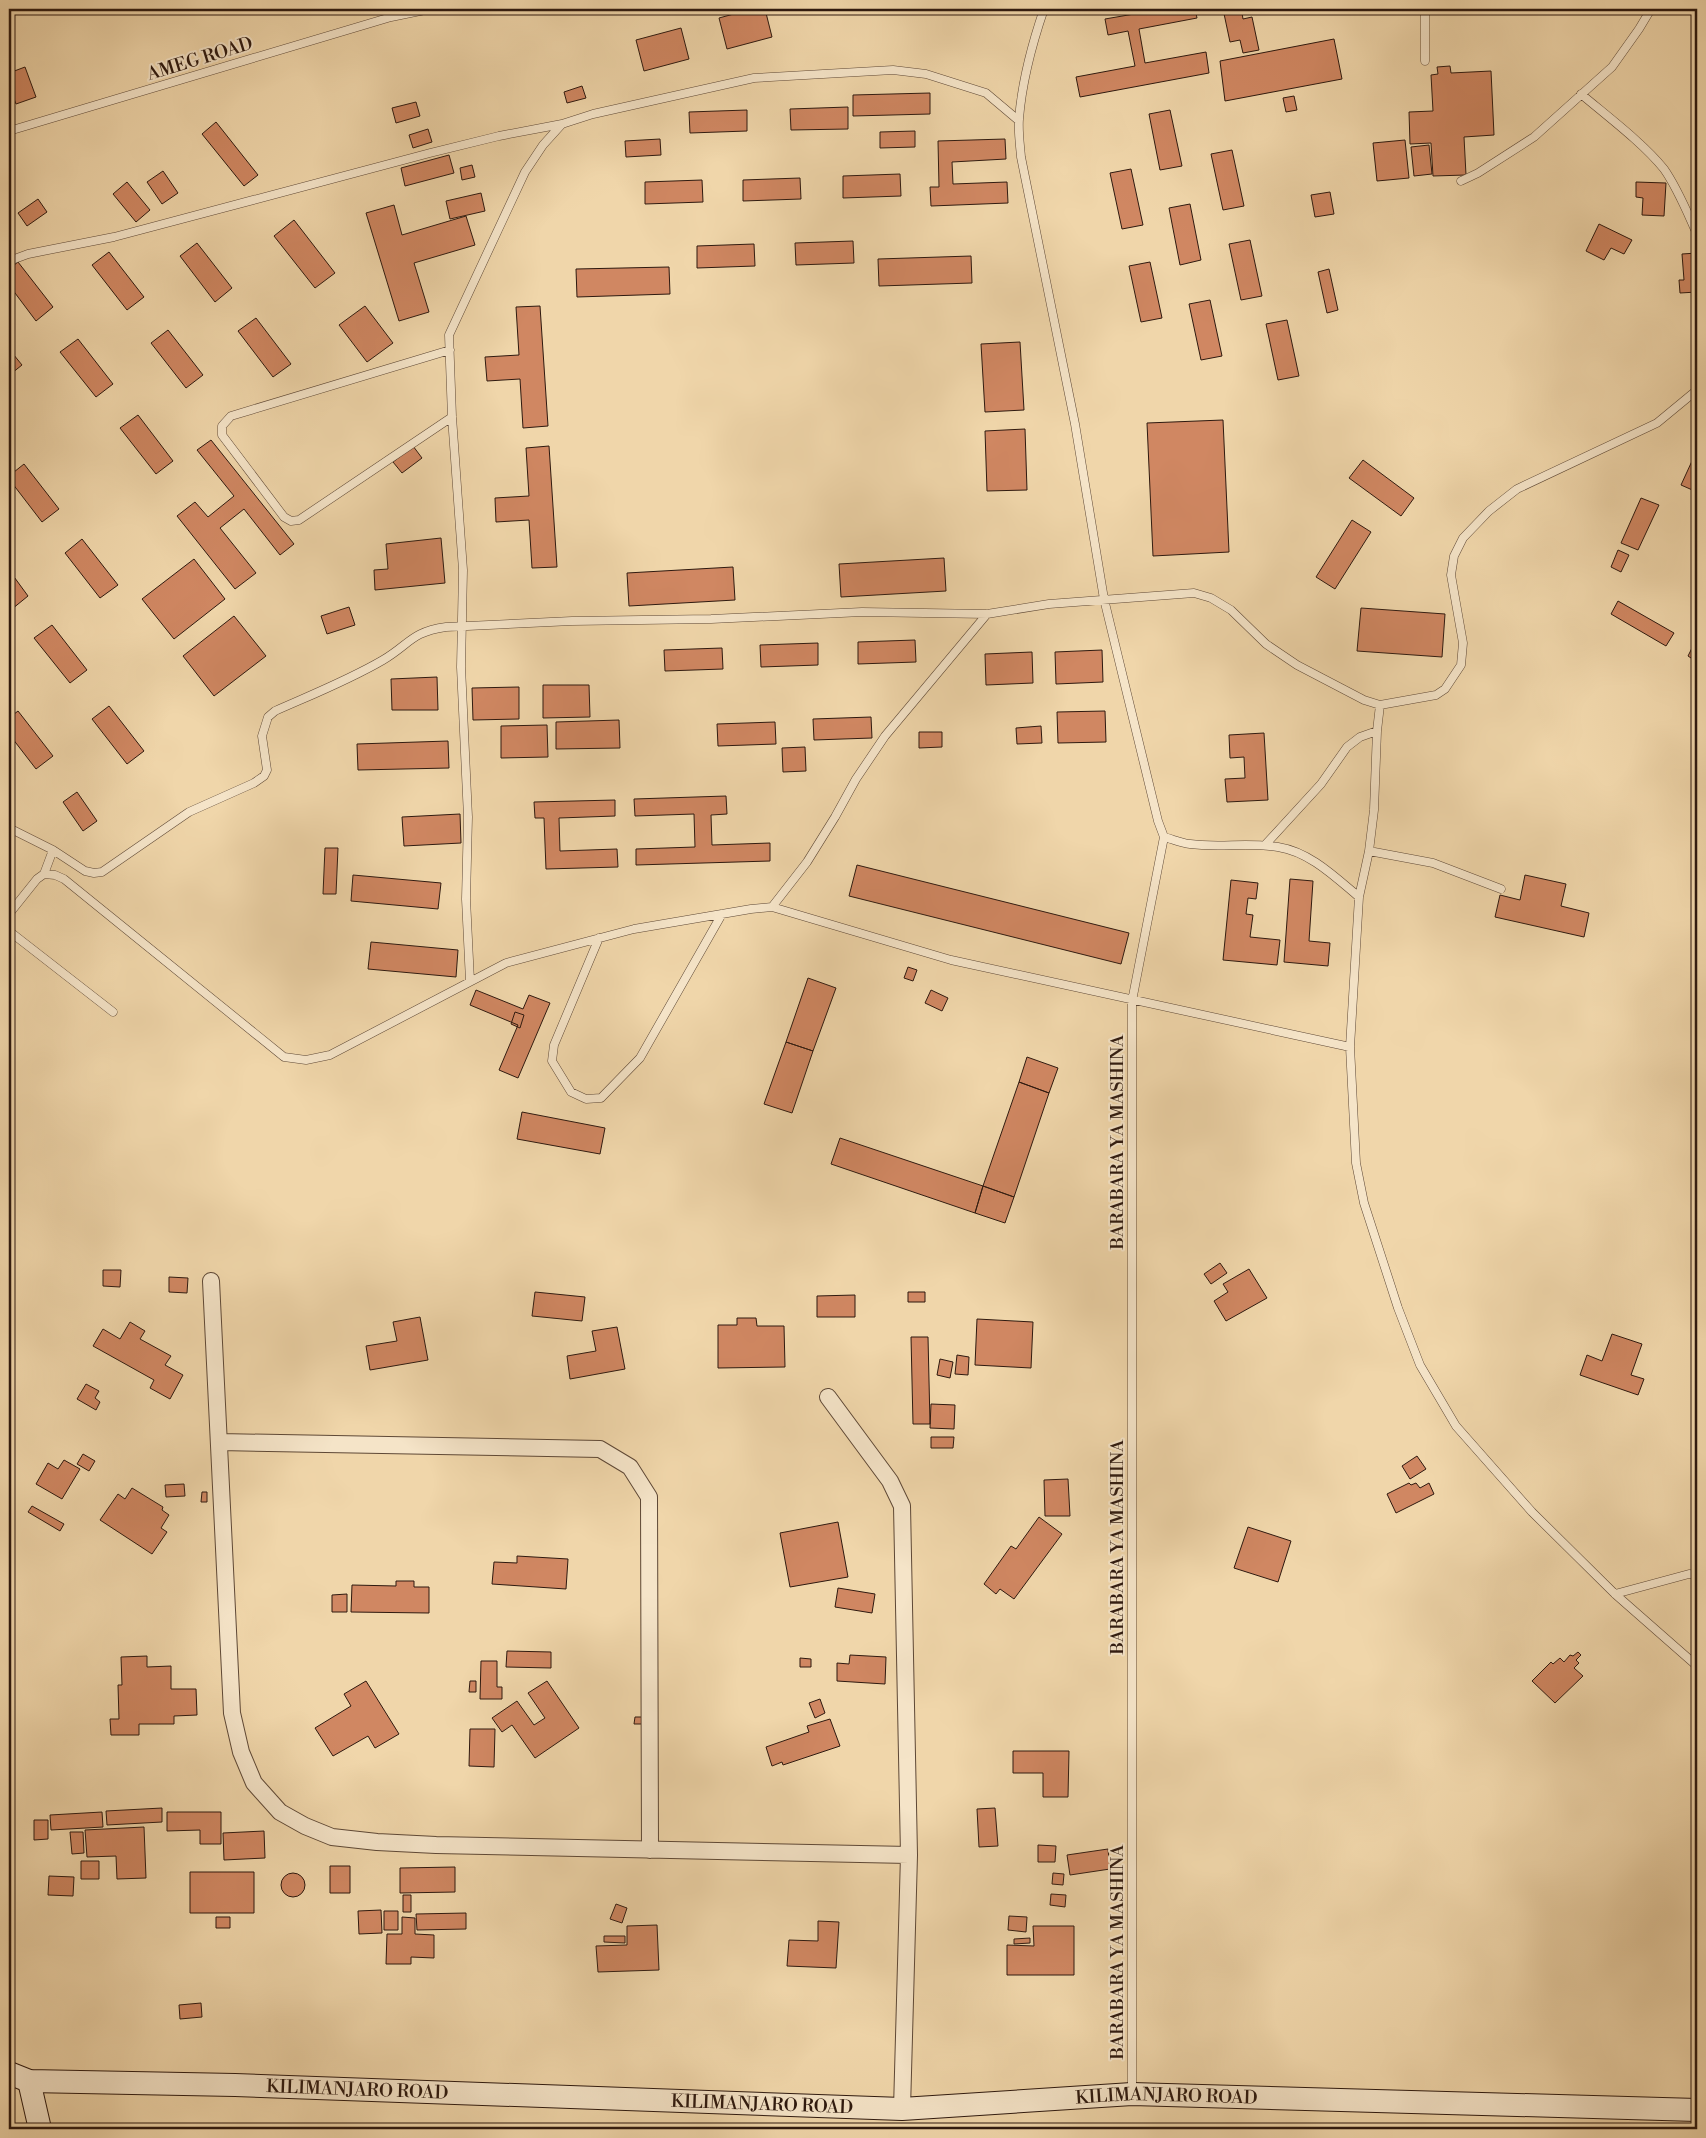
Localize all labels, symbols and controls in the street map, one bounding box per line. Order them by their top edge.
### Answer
street label: AMEG ROAD [143,32,256,86]
street label: BARABARA YA MASHINA [1106,1034,1129,1250]
street label: BARABARA YA MASHINA [1106,1439,1129,1655]
street label: BARABARA YA MASHINA [1106,1844,1129,2060]
street label: KILIMANJARO ROAD [266,2075,449,2104]
street label: KILIMANJARO ROAD [1075,2082,1258,2109]
street label: KILIMANJARO ROAD [671,2089,854,2119]

